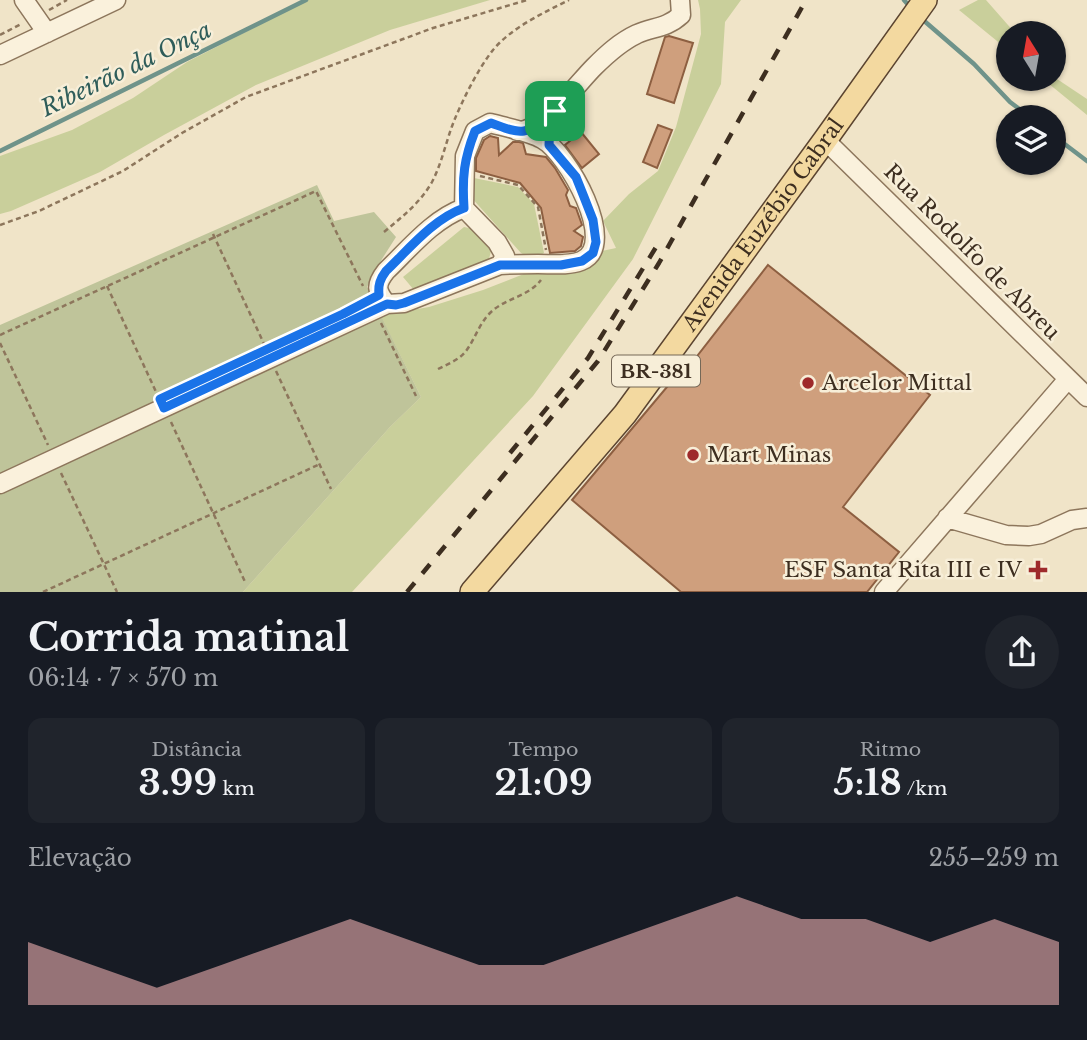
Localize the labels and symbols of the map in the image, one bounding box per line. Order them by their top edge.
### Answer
water label: Ribeirão da Onça [35,16,216,123]
north arrow [996,21,1066,91]
pin [525,81,585,141]
street label: Avenida Euzébio Cabral [676,113,849,337]
street label: Rua Rodolfo de Abreu [879,159,1065,345]
road number: BR-381 [612,356,700,386]
place label: Arcelor Mittal [821,370,972,396]
marker: Arcelor Mittal [800,375,816,391]
place label: Mart Minas [707,442,831,468]
marker: Mart Minas [685,447,701,463]
place label: ESF Santa Rita III e IV [784,557,1023,583]
marker: ESF Santa Rita III e IV [1028,560,1048,580]

